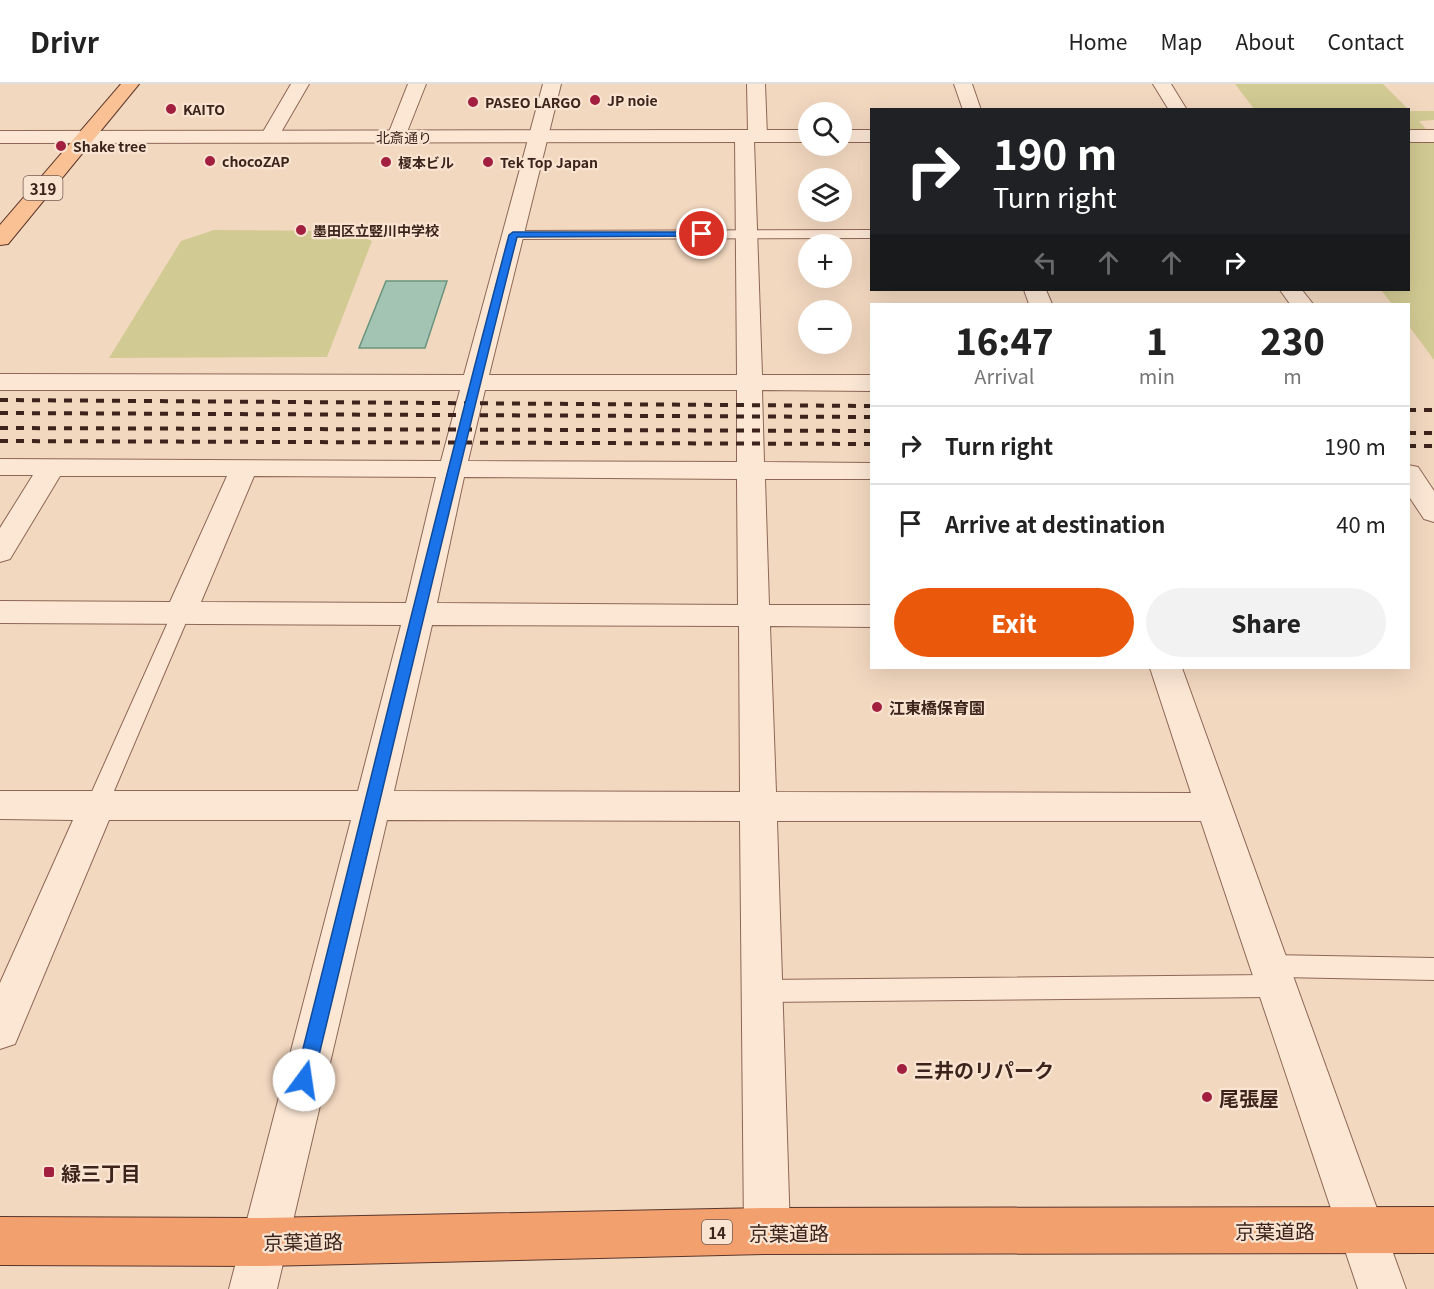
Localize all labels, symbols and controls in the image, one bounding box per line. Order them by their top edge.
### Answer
text: Drivr [30,21,99,61]
text: Home [1068,26,1128,56]
text: Map [1161,26,1202,56]
text: About [1235,26,1295,56]
text: Contact [1328,26,1404,56]
place label: JP noie [607,90,658,110]
place label: PASEO LARGO [485,92,581,112]
marker: JP noie [588,93,602,107]
marker: PASEO LARGO [466,95,480,109]
place label: KAITO [183,99,225,119]
marker: KAITO [164,102,178,116]
map controls [798,102,852,354]
button: search [798,102,852,156]
text: 190 m [993,121,1117,182]
street label: 北斎通り [376,127,432,147]
icon: right [894,132,972,210]
place label: Shake tree [73,136,146,156]
marker: Shake tree [54,139,68,153]
place label: chocoZAP [222,151,290,171]
place label: 榎本ビル [398,152,454,172]
place label: Tek Top Japan [500,152,598,172]
marker: chocoZAP [203,154,217,168]
marker: 榎本ビル [379,155,393,169]
marker: Tek Top Japan [481,155,495,169]
button: layers [798,168,852,222]
road number: 319 [24,176,63,200]
text: Turn right [993,177,1117,216]
pin [676,208,727,259]
icon: arrive [685,217,718,250]
place label: 墨田区立竪川中学校 [313,220,439,240]
marker: 墨田区立竪川中学校 [294,223,308,237]
button: + [798,234,852,288]
icon: left [1029,246,1062,279]
icon: ahead [1092,246,1125,279]
icon: ahead [1155,246,1188,279]
icon: right [1218,246,1251,279]
button: − [798,300,852,354]
text: 16:47 [955,313,1054,365]
text: 1 [1146,313,1168,365]
text: 230 [1260,313,1325,365]
text: Arrival [974,361,1034,390]
text: min [1139,361,1175,390]
text: m [1283,361,1302,390]
icon: right [894,429,927,462]
text: Turn right [945,429,1053,461]
text: 190 m [1324,429,1386,461]
icon: arrive [894,507,927,540]
text: Arrive at destination [945,507,1165,539]
text: 40 m [1336,507,1386,539]
button: Exit [894,588,1134,657]
button: Share [1146,588,1386,657]
place label: 江東橋保育園 [889,695,985,719]
marker: 江東橋保育園 [870,700,884,714]
position arrow [272,1048,336,1112]
place label: 三井のリパーク [914,1055,1054,1084]
marker: 三井のリパーク [895,1062,909,1076]
place label: 尾張屋 [1219,1083,1279,1112]
marker: 尾張屋 [1200,1090,1214,1104]
place label: 緑三丁目 [61,1158,141,1187]
marker: 緑三丁目 [42,1165,56,1179]
street label: 京葉道路 [1235,1216,1315,1245]
street label: 京葉道路 [749,1218,829,1247]
road number: 14 [702,1220,732,1244]
street label: 京葉道路 [263,1226,343,1256]

